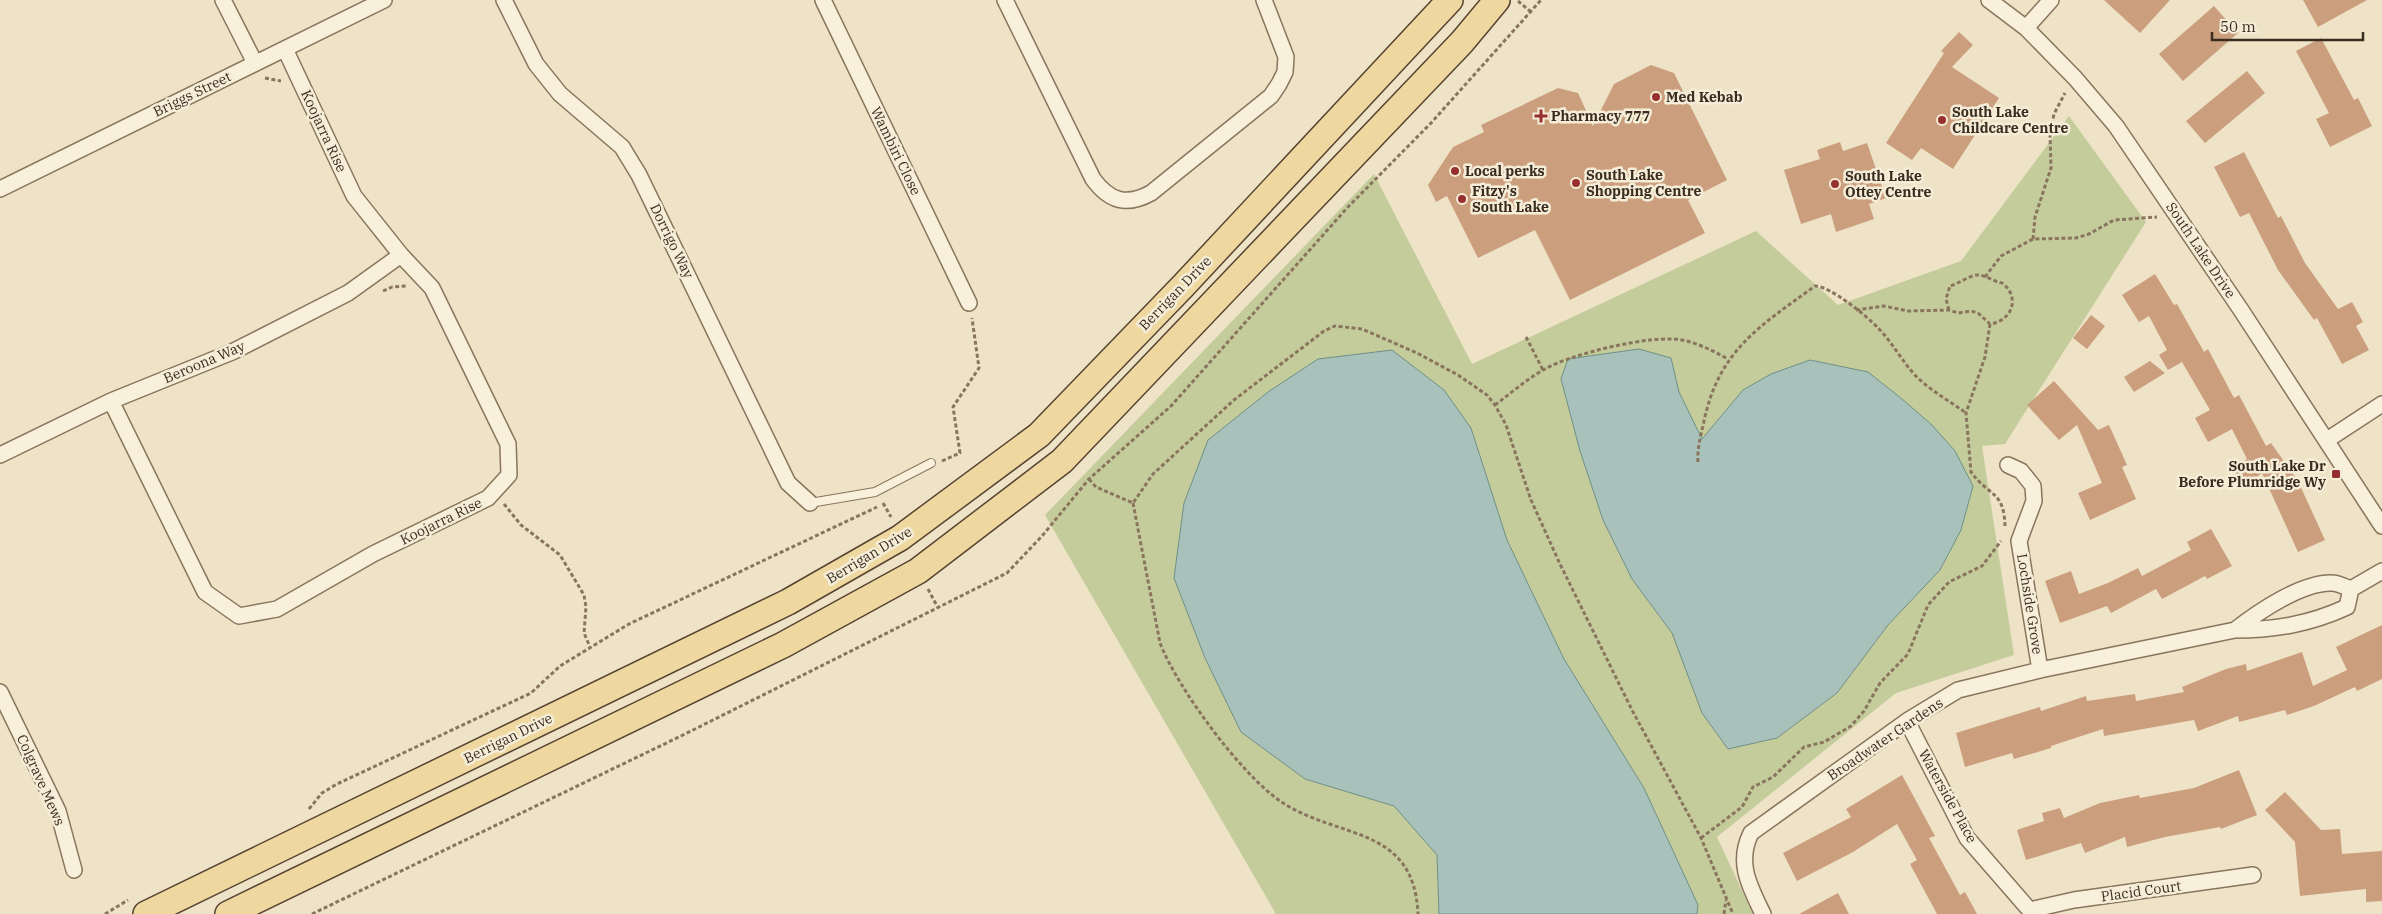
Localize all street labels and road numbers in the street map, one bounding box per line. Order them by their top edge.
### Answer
street label: Briggs Street [150,67,234,121]
street label: Koojarra Rise [297,87,351,175]
street label: Wambiri Close [867,104,925,198]
street label: South Lake Drive [2162,199,2240,301]
street label: Dorrigo Way [646,201,698,282]
street label: Berrigan Drive [1135,252,1215,334]
street label: Beroona Way [161,337,248,387]
street label: Koojarra Rise [397,493,485,549]
street label: Berrigan Drive [823,522,915,588]
street label: Lochside Grove [2013,552,2047,656]
street label: Broadwater Gardens [1824,693,1946,784]
street label: Berrigan Drive [461,709,555,767]
street label: Colgrave Mews [13,732,69,828]
street label: Waterside Place [1915,746,1981,846]
street label: Placid Court [2100,876,2182,906]

